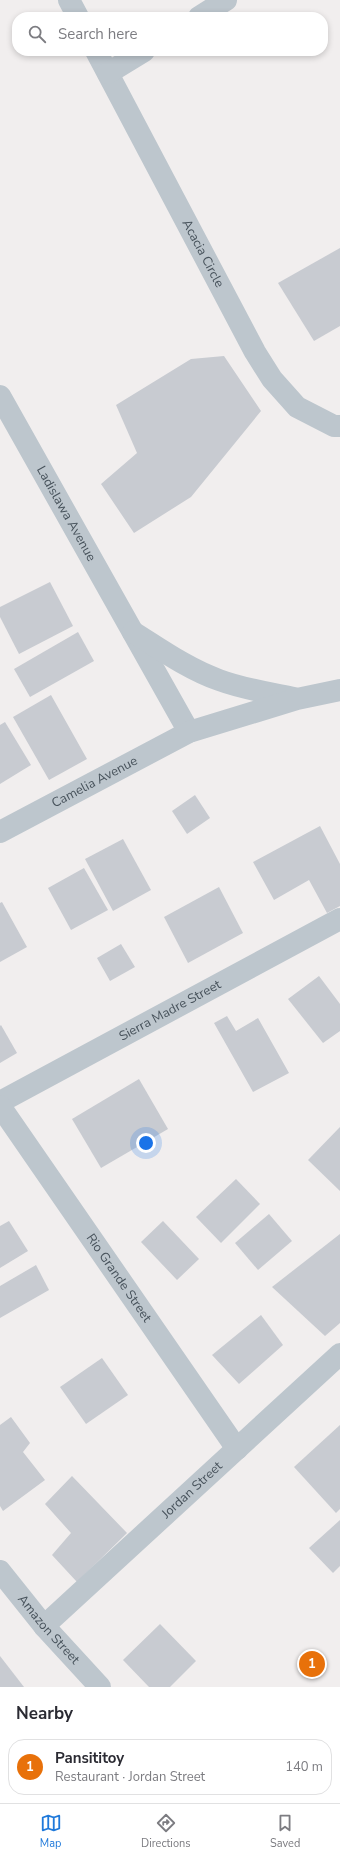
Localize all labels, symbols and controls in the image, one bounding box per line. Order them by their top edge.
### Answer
search box [12,12,328,56]
icon: search [26,23,48,45]
text: Search here [58,24,138,44]
street label: Acacia Circle [178,216,228,291]
street label: Ladislawa Avenue [32,463,100,565]
street label: Camelia Avenue [48,752,141,812]
street label: Sierra Madre Street [116,976,225,1045]
your location [136,1133,156,1153]
street label: Rio Grande Street [82,1230,156,1326]
street label: Jordan Street [157,1457,227,1523]
street label: Amazon Street [13,1591,84,1669]
pin: 1 [299,1649,325,1679]
text: Nearby [16,1702,73,1725]
text: Pansititoy [55,1748,124,1768]
text: 1 [26,1758,34,1776]
text: 140 m [285,1758,323,1776]
text: Restaurant · Jordan Street [55,1768,205,1786]
tab: Map [40,1812,62,1851]
tab: Directions [141,1812,191,1851]
tab: Saved [270,1812,300,1851]

